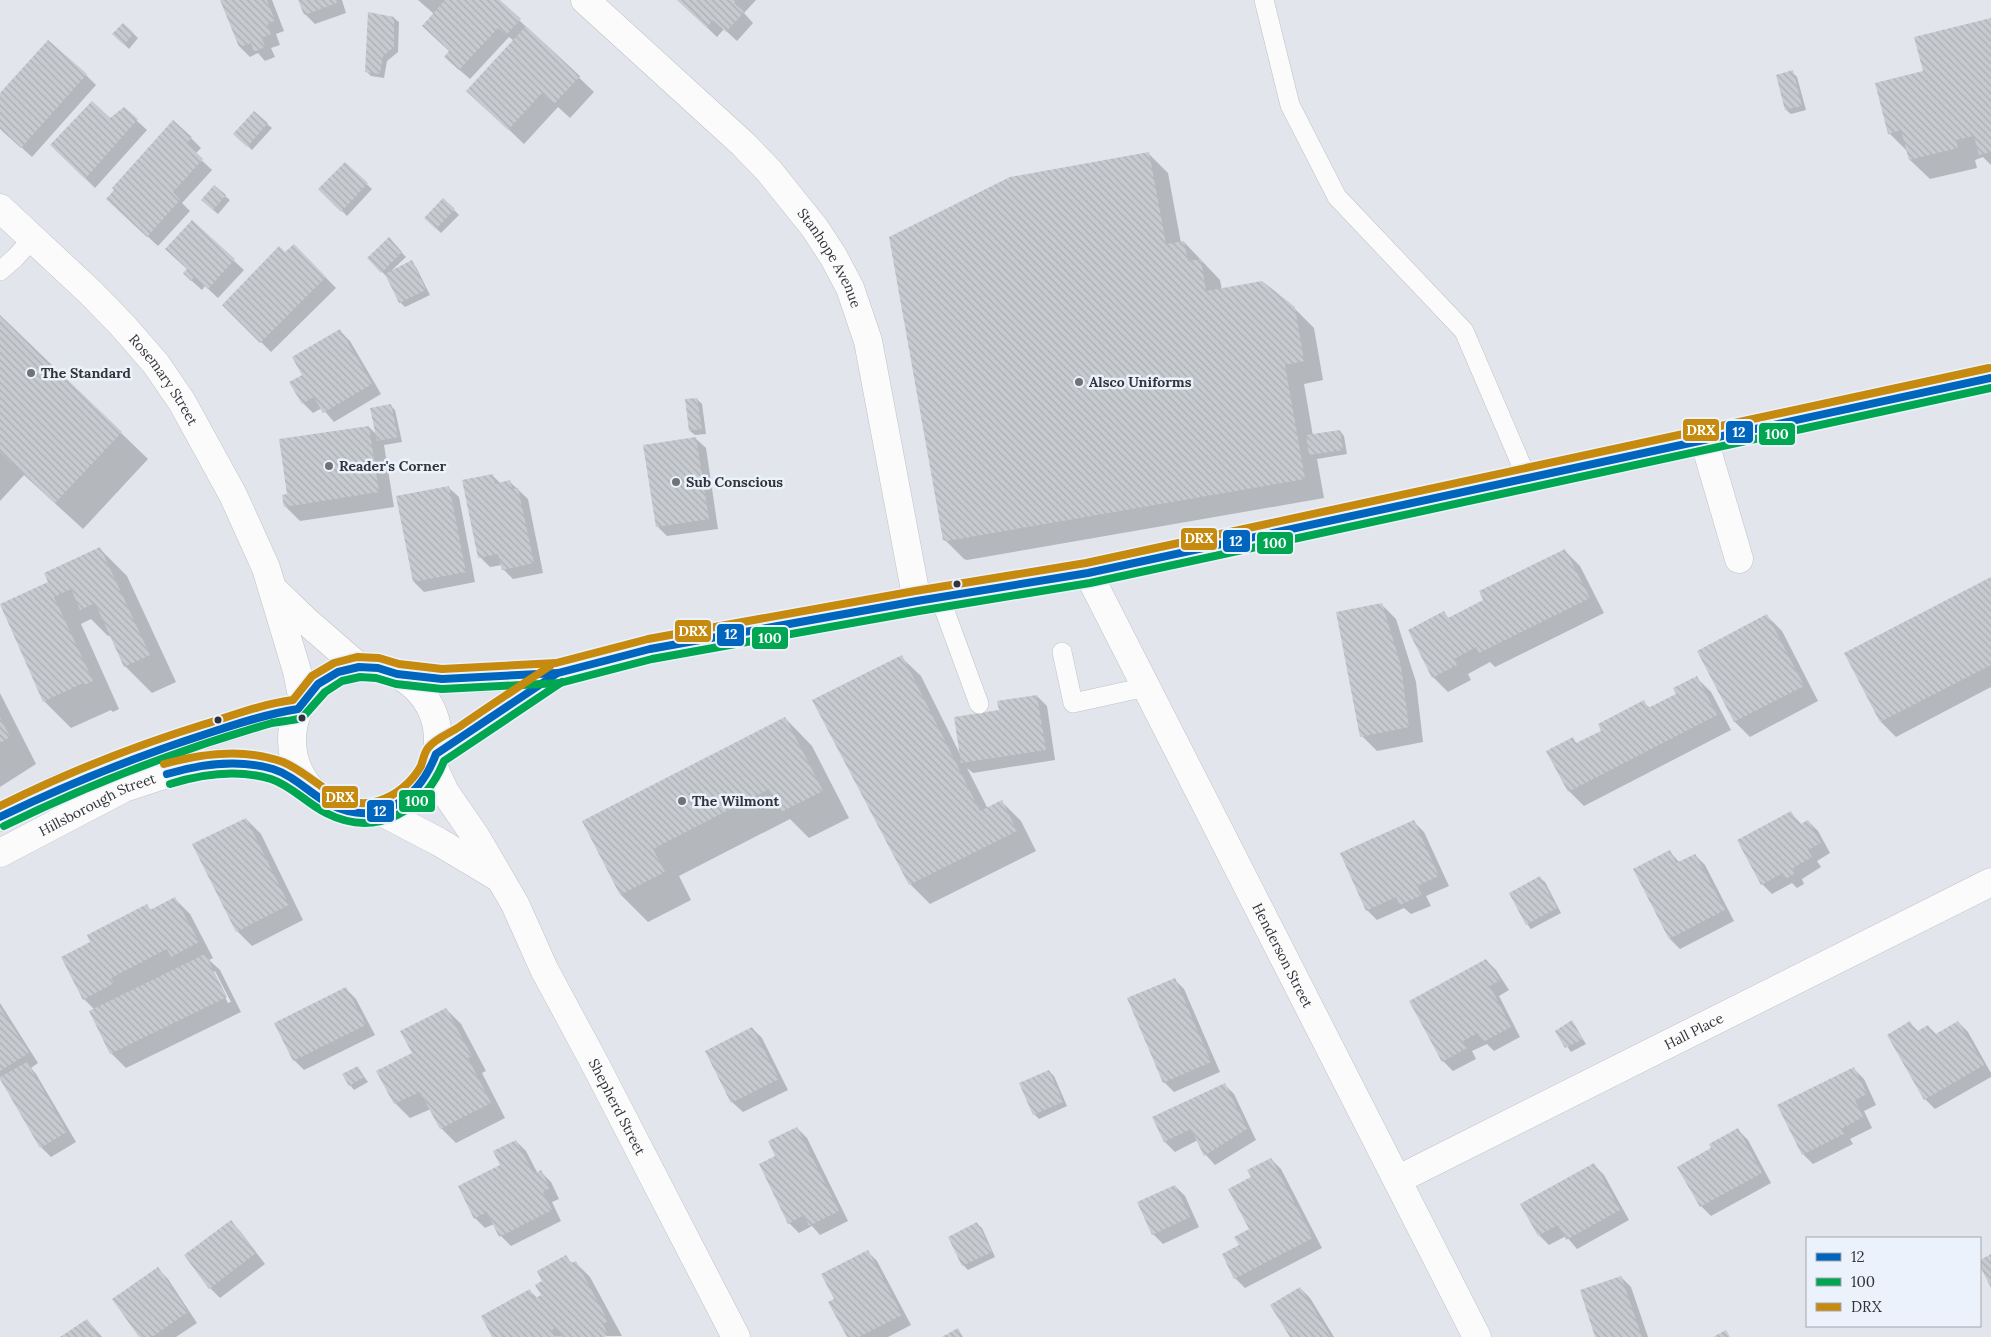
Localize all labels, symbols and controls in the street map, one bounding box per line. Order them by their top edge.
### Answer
street label: Stanhope Avenue [794,205,865,311]
street label: Rosemary Street [125,330,202,429]
place label: The Standard [41,364,131,382]
marker: The Standard [25,367,37,379]
place label: Alsco Uniforms [1089,373,1192,391]
marker: Alsco Uniforms [1073,376,1085,388]
line badge: DRX [1682,418,1720,442]
line badge: 12 [1725,420,1754,444]
text: DRX [1686,421,1716,439]
line badge: 100 [1758,422,1796,446]
text: 12 [1732,423,1746,441]
text: 100 [1765,425,1789,443]
place label: Reader's Corner [339,457,447,475]
marker: Reader's Corner [323,460,335,472]
place label: Sub Conscious [686,473,783,491]
marker: Sub Conscious [670,476,682,488]
line badge: DRX [1180,527,1218,551]
text: DRX [1184,529,1214,547]
line badge: 12 [1222,529,1251,553]
line badge: 100 [1256,531,1294,555]
text: 12 [1229,532,1243,550]
text: 100 [1263,534,1287,552]
unlabelled marker [952,579,962,589]
line badge: DRX [674,619,712,643]
text: DRX [678,622,708,640]
line badge: 12 [716,623,745,647]
text: 12 [724,625,738,643]
line badge: 100 [751,626,789,650]
text: 100 [758,629,782,647]
unlabelled marker [297,713,307,723]
unlabelled marker [213,715,223,725]
street label: Hillsborough Street [36,769,159,840]
line badge: DRX [321,785,359,809]
text: DRX [325,788,355,806]
line badge: 100 [398,789,436,813]
text: 100 [405,792,429,810]
place label: The Wilmont [692,792,779,810]
marker: The Wilmont [676,795,688,807]
line badge: 12 [366,799,395,823]
text: 12 [373,802,387,820]
street label: Henderson Street [1248,900,1317,1011]
street label: Hall Place [1661,1009,1727,1053]
street label: Shepherd Street [585,1056,650,1159]
legend [1806,1237,1981,1327]
text: 12 [1851,1247,1865,1266]
text: 100 [1851,1272,1875,1291]
text: DRX [1851,1297,1882,1316]

